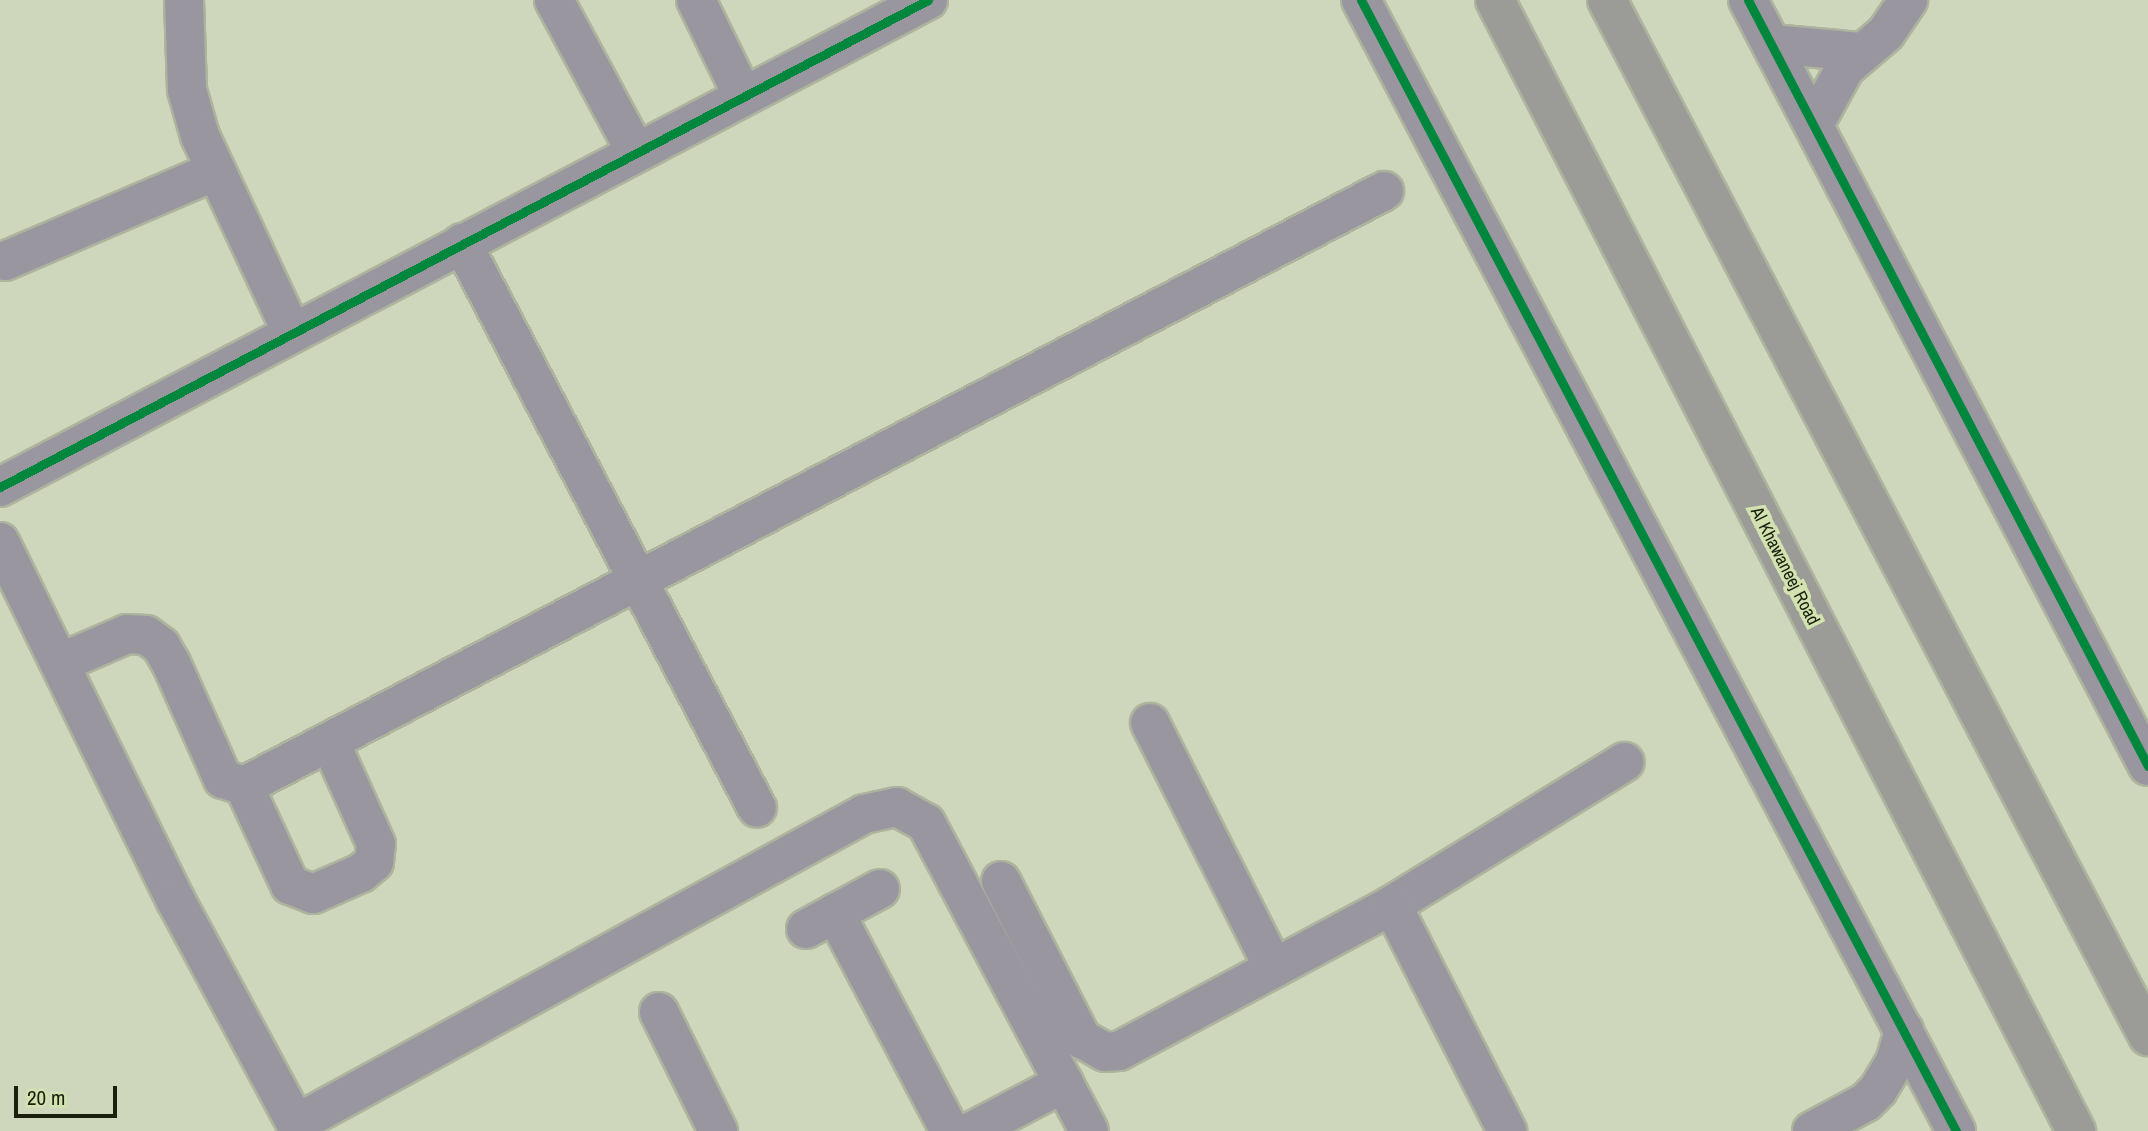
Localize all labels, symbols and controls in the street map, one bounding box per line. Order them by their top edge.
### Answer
street label: Al Khawaneej Road [1746,503,1824,629]
scale bar [18,1072,121,1116]
text: 20 m [27,1083,65,1112]

